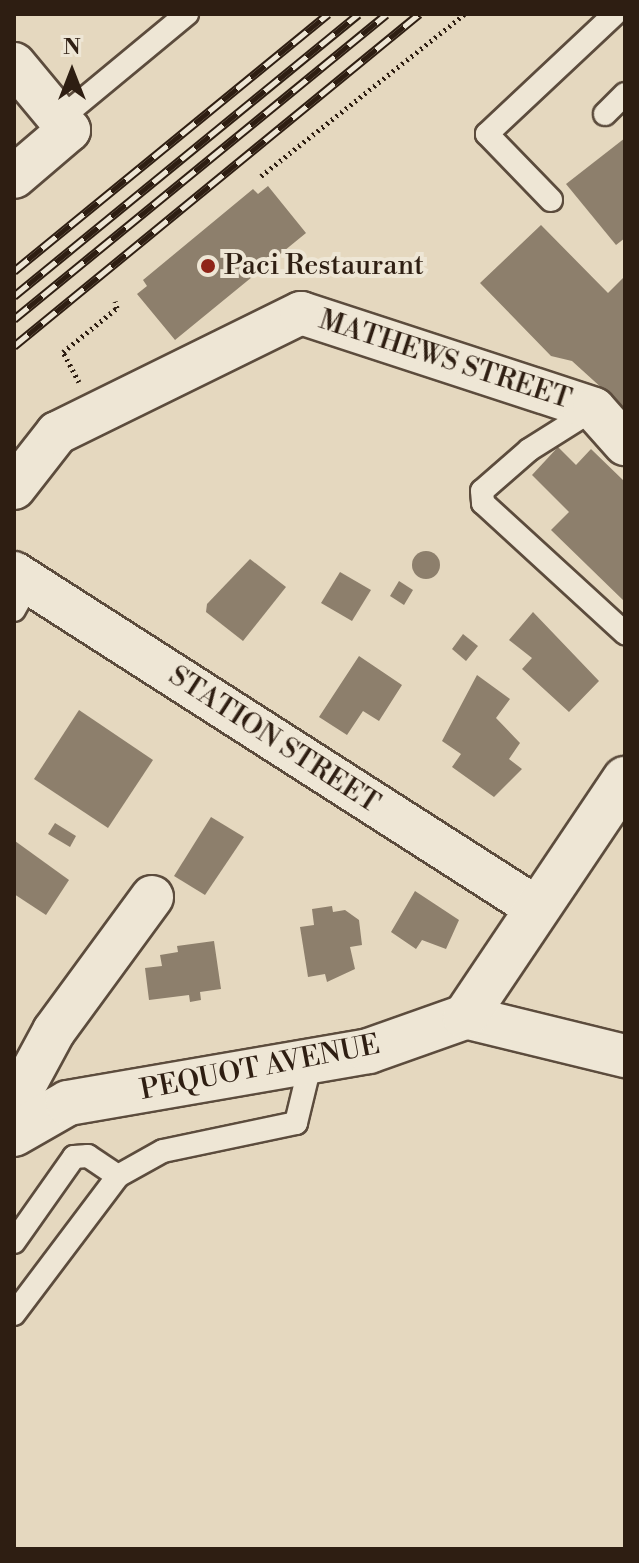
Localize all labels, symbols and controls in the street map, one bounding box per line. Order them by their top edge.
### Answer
north arrow [32,32,112,112]
text: N [63,34,81,61]
place label: Paci Restaurant [224,249,424,283]
marker: Paci Restaurant [199,257,217,275]
street label: MATHEWS STREET [315,303,575,417]
street label: STATION STREET [162,659,386,821]
street label: PEQUOT AVENUE [137,1028,383,1108]

